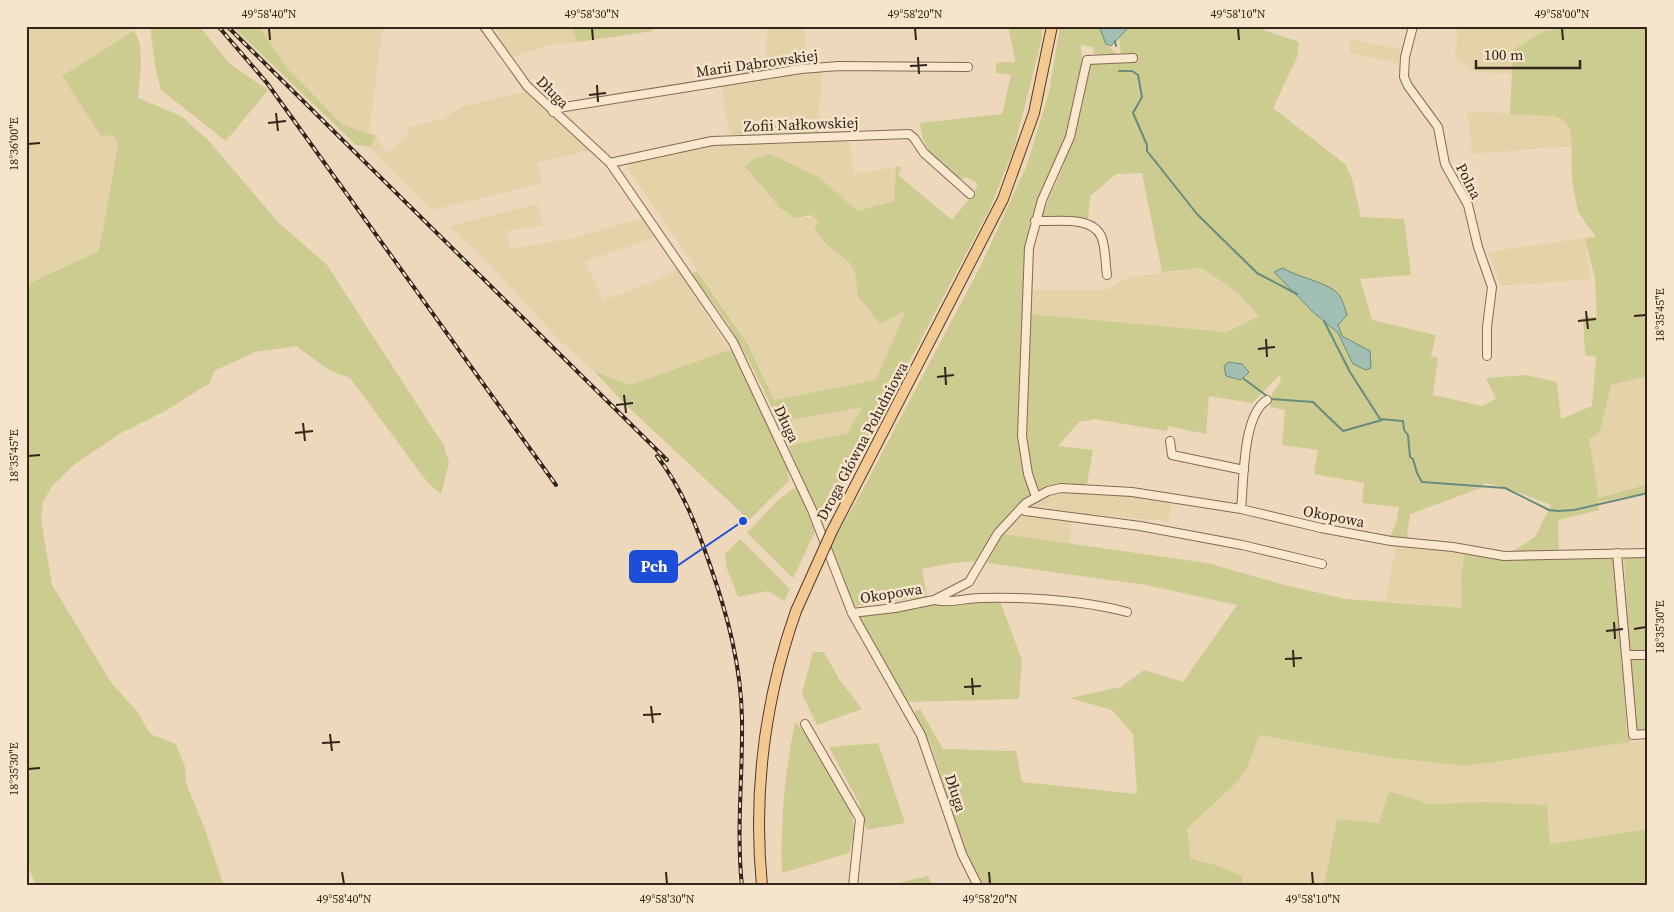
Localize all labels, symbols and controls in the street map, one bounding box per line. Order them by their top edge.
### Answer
text: 49°58'40"N [241,6,297,22]
text: 49°58'30"N [564,6,620,22]
text: 49°58'20"N [887,6,943,22]
text: 49°58'10"N [1210,6,1266,22]
text: 49°58'00"N [1534,6,1590,22]
scale bar [1476,38,1580,70]
street label: Marii Dąbrowskiej [695,44,819,82]
text: 100 m [1484,44,1524,65]
street label: Długa [532,71,574,113]
street label: Zofii Nałkowskiej [743,112,859,136]
text: 18°36'00"E [6,117,22,171]
street label: Polna [1451,159,1487,203]
text: 18°35'45"E [1652,288,1668,342]
street label: Droga Główna Południowa [811,358,913,524]
street label: Długa [769,402,805,446]
text: 18°35'45"E [6,429,22,483]
street label: Okopowa [1301,500,1367,532]
callout: Pch [630,551,677,582]
text: Pch [640,555,668,577]
street label: Okopowa [859,578,924,608]
text: 18°35'30"E [1652,600,1668,654]
text: 18°35'30"E [6,742,22,796]
street label: Długa [940,771,972,815]
text: 49°58'40"N [316,891,372,907]
text: 49°58'30"N [639,891,695,907]
text: 49°58'20"N [962,891,1018,907]
text: 49°58'10"N [1285,891,1341,907]

